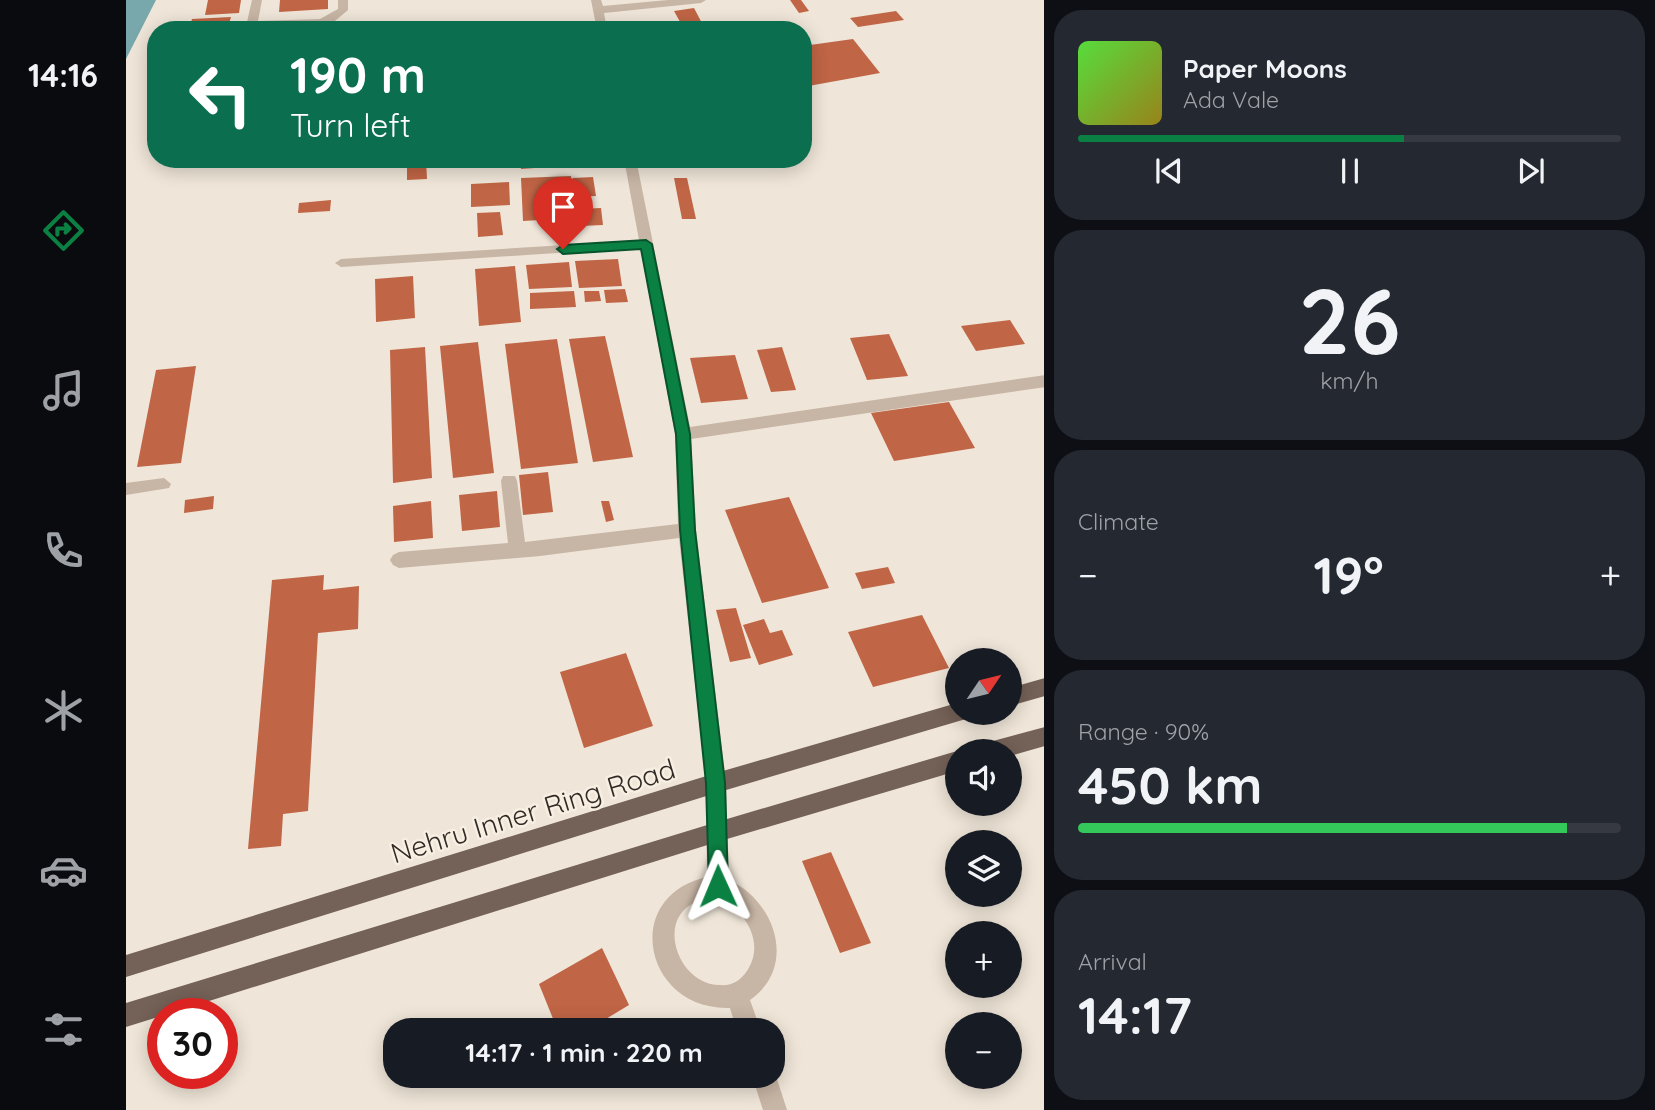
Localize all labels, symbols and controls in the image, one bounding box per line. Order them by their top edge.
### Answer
text: 190 m [290,44,426,105]
icon: left [175,49,266,140]
text: Paper Moons [1183,52,1347,85]
text: 14:16 [28,55,98,95]
text: Ada Vale [1183,85,1279,114]
text: Turn left [290,105,411,145]
icon: previous [1150,152,1188,190]
icon: pause [1331,152,1369,190]
icon: next [1512,152,1550,190]
pin [533,177,593,249]
icon: arrive [544,188,582,226]
icon: directions [39,206,88,255]
text: 26 [1298,263,1401,377]
icon: music [39,366,88,415]
text: km/h [1320,366,1379,395]
text: Climate [1078,507,1159,536]
icon: phone [39,526,88,575]
text: 19° [1314,542,1384,607]
text: − [1078,551,1098,599]
text: + [1600,551,1621,599]
north arrow [945,648,1022,724]
map controls [945,648,1022,1089]
icon: climate [39,686,88,735]
text: Range · 90% [1078,717,1209,746]
button: sound [945,739,1022,816]
street label: Nehru Inner Ring Road [386,751,679,870]
text: 450 km [1078,752,1263,817]
button: layers [945,830,1022,907]
icon: car [39,846,88,895]
position arrow [681,849,755,923]
button: + [945,921,1022,998]
text: Arrival [1078,947,1147,976]
text: 14:17 [1078,982,1192,1047]
speed limit sign: 30 [147,998,238,1089]
icon: filters [39,1005,88,1054]
button: − [945,1012,1022,1089]
text: 14:17 · 1 min · 220 m [465,1036,703,1069]

